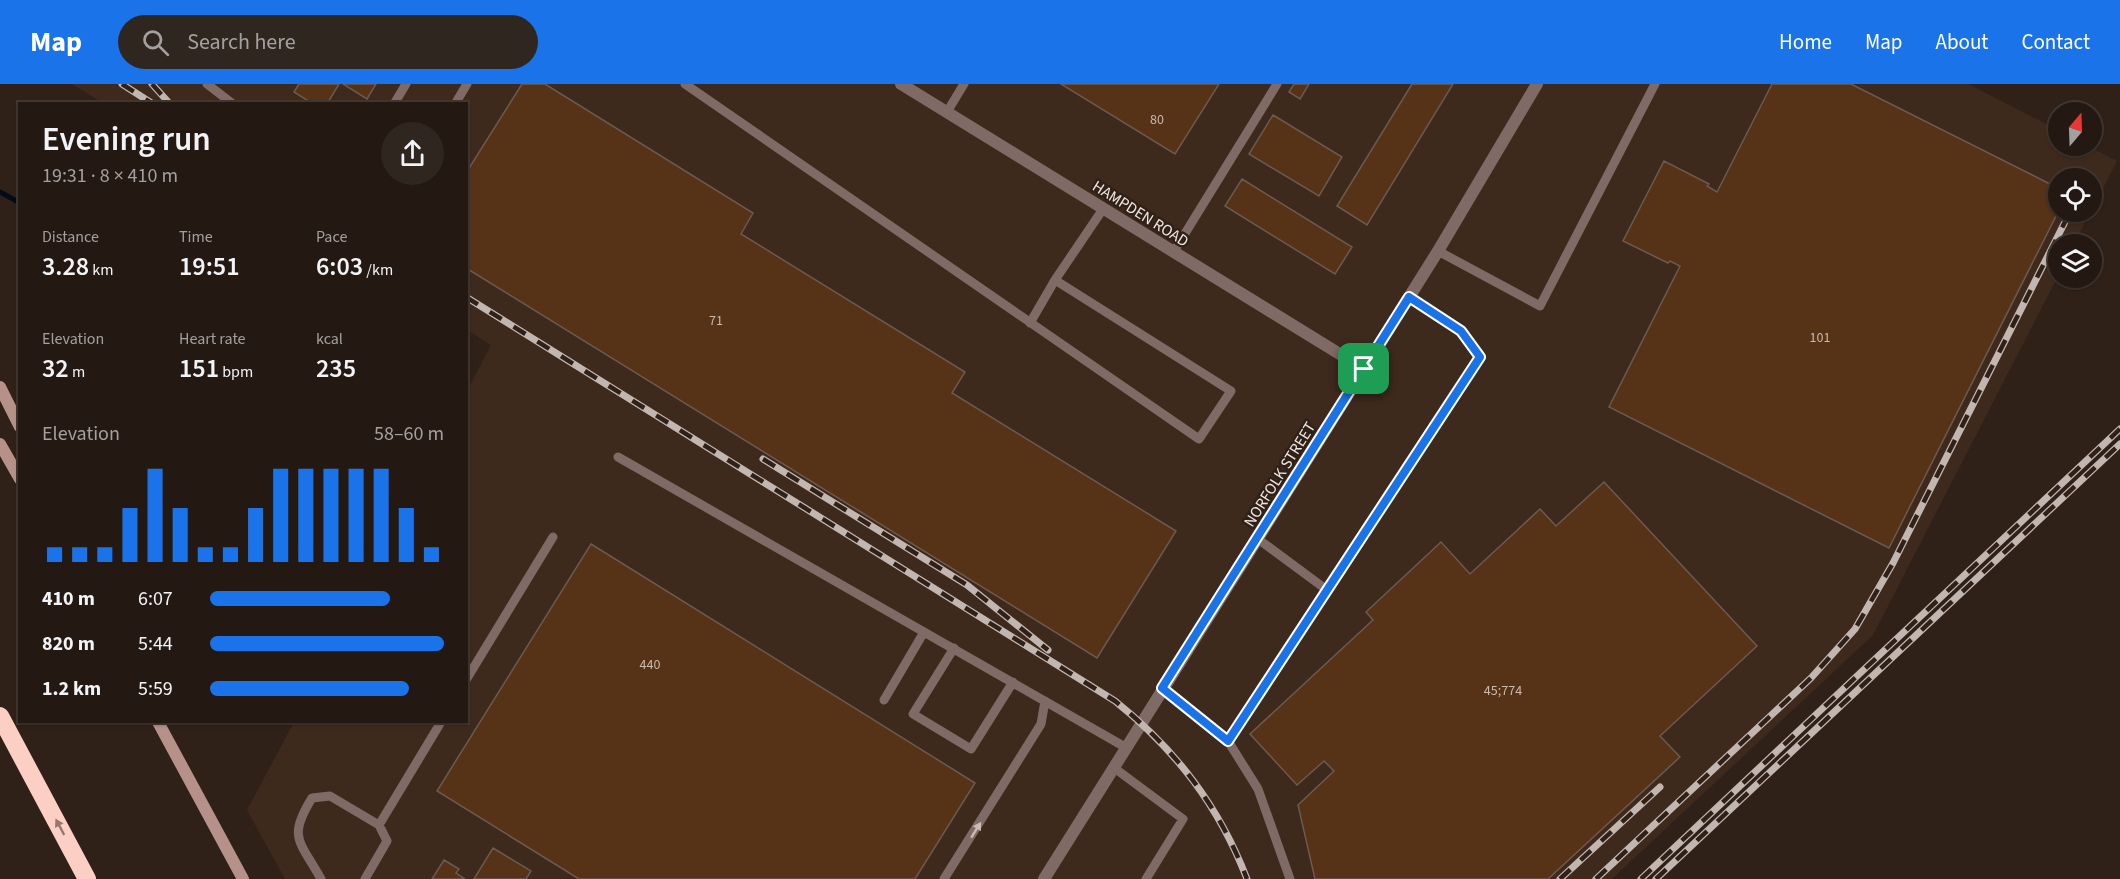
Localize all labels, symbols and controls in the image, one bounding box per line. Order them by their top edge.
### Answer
search box [118,15,538,69]
text: Map [30,22,82,62]
icon: search [139,26,172,59]
text: Search here [187,26,296,58]
text: Home [1779,27,1832,57]
text: Map [1865,27,1903,57]
text: About [1936,27,1988,57]
text: Contact [2021,27,2090,57]
north arrow [2048,102,2102,156]
map controls [2048,102,2102,288]
house number: 80 [1150,110,1164,130]
text: Evening run [42,116,211,163]
button: share [381,122,444,185]
text: 19:31 · 8 × 410 m [42,162,178,190]
button: locate [2048,168,2102,222]
street label: HAMPDEN ROAD [1088,175,1193,252]
text: Distance [42,226,99,248]
text: Time [179,226,213,248]
text: Pace [316,226,347,248]
button: layers [2048,234,2102,288]
text: 3.28 [42,248,89,285]
text: 19:51 [179,248,240,285]
text: 6:03 [316,248,363,285]
text: km [89,259,114,281]
text: /km [363,259,393,281]
house number: 71 [709,311,723,331]
text: Elevation [42,328,104,350]
text: Heart rate [179,328,246,350]
text: kcal [316,328,343,350]
house number: 101 [1810,328,1830,348]
pin [1338,343,1389,394]
text: 32 [42,350,69,387]
text: 151 [179,350,219,387]
text: 235 [316,350,356,387]
icon: arrive [1347,352,1380,385]
text: m [69,361,85,383]
text: bpm [219,361,253,383]
street label: NORFOLK STREET [1239,417,1321,531]
text: Elevation [42,420,120,448]
text: 58–60 m [374,420,444,448]
text: 410 m [42,585,95,613]
text: 6:07 [138,585,173,613]
text: 820 m [42,630,95,658]
text: 5:44 [138,630,173,658]
house number: 440 [640,655,660,675]
text: 1.2 km [42,675,101,703]
text: 5:59 [138,675,173,703]
house number: 45;774 [1484,681,1522,701]
one-way arrow [55,819,64,836]
one-way arrow [970,822,981,838]

